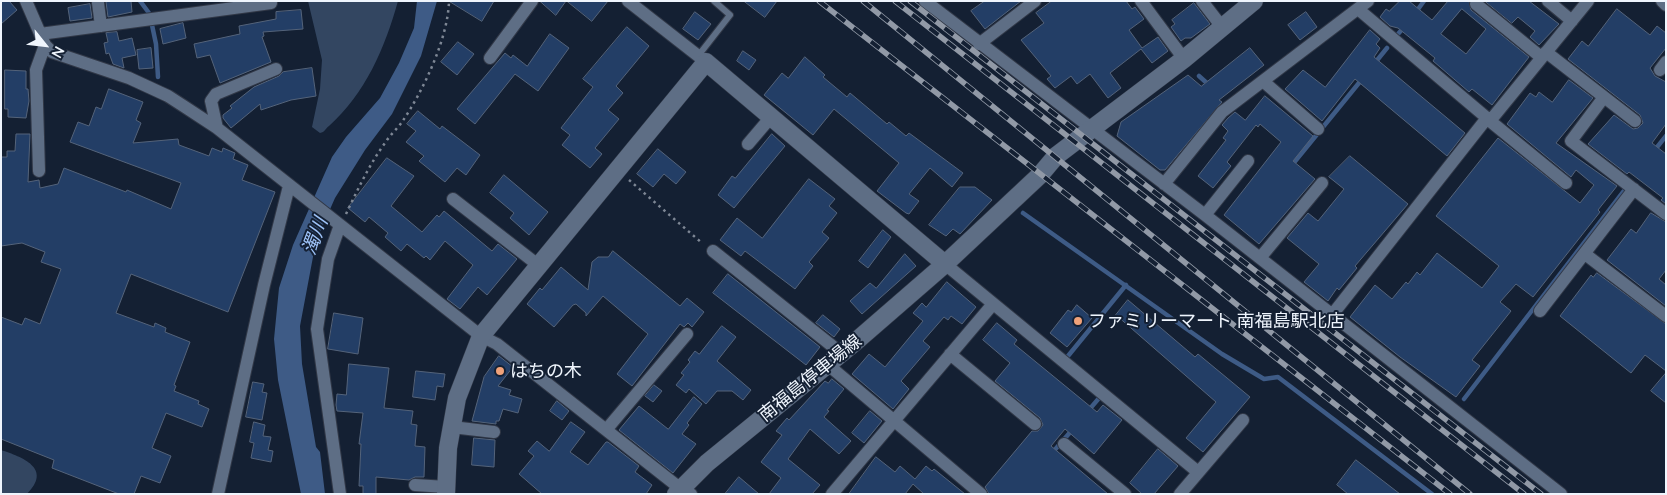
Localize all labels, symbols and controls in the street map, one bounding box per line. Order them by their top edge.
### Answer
north arrow [20,20,70,70]
text: N [49,44,69,61]
water label: 濁川 [298,214,332,258]
place label: ファミリーマート 南福島駅北店 [1088,310,1345,332]
marker: ファミリーマート 南福島駅北店 [1072,315,1084,327]
street label: 南福島停車場線 [754,330,866,426]
place label: はちの木 [510,360,582,382]
marker: はちの木 [494,365,506,377]

